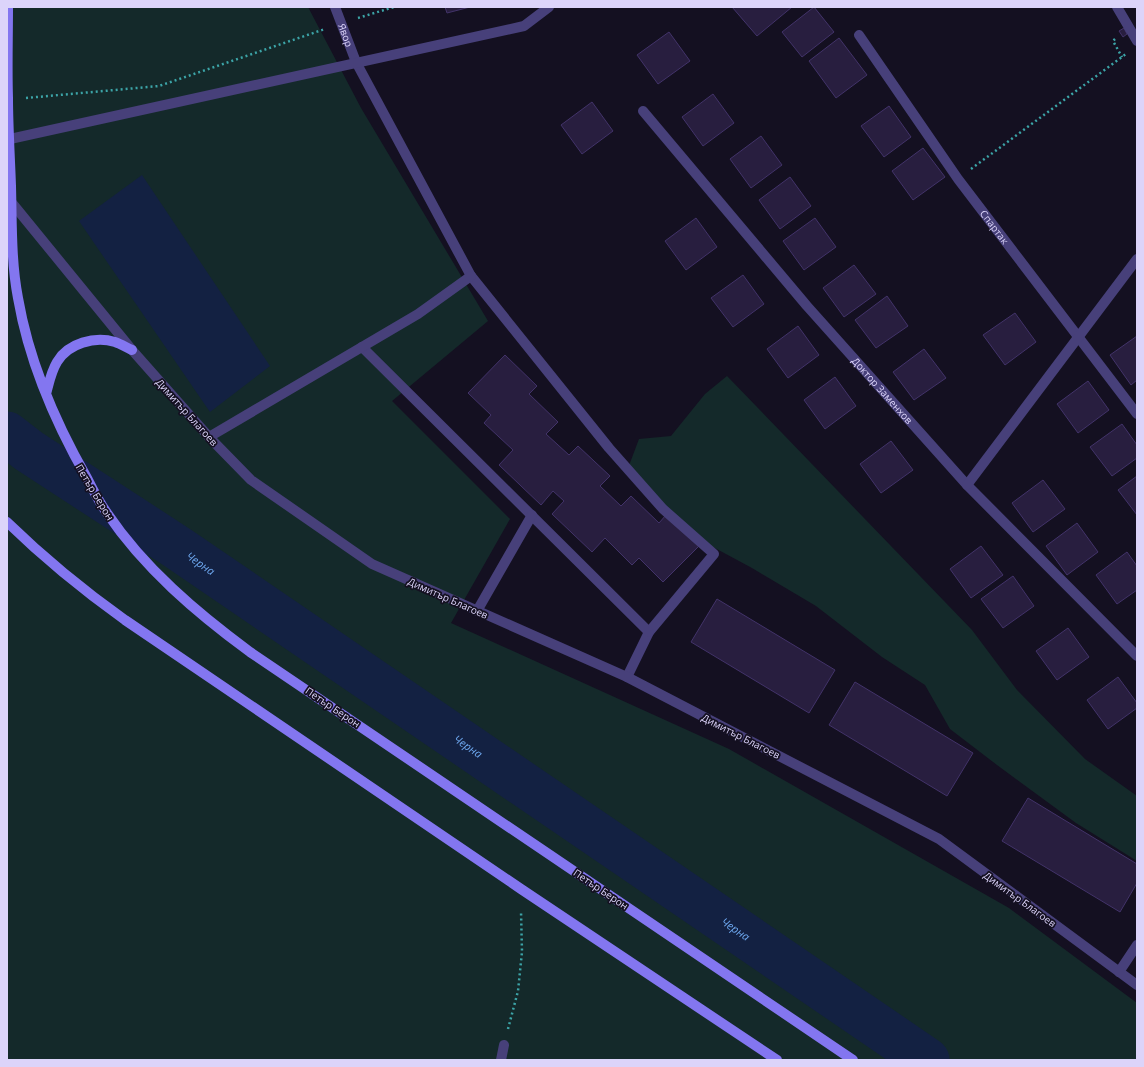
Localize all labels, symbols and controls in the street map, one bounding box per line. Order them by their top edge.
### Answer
street label: Явор [335,21,357,49]
street label: Спартак [977,207,1013,248]
street label: Доктор Заменхов [849,354,916,427]
street label: Димитър Благоев [153,375,221,449]
street label: Петър Берон [73,461,117,523]
water label: Черна [184,548,218,578]
street label: Димитър Благоев [406,574,490,622]
street label: Петър Берон [303,683,363,731]
street label: Димитър Благоев [699,710,783,762]
water label: Черна [451,731,486,761]
street label: Петър Берон [571,865,631,913]
street label: Димитър Благоев [981,868,1059,930]
water label: Черна [719,914,753,944]

